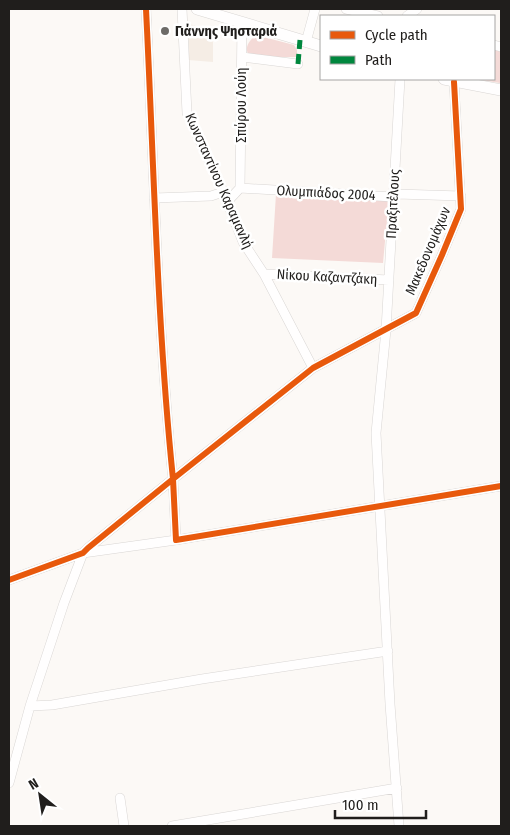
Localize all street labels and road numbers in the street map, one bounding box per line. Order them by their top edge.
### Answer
street label: Σπύρου Λούη [233,67,250,143]
street label: Κωνσταντίνου Καραμανλή [181,111,257,251]
street label: Πραξιτέλους [383,169,403,239]
street label: Ολυμπιάδος 2004 [276,182,376,204]
street label: Μακεδονομάχων [402,204,454,298]
street label: Νίκου Καζαντζάκη [276,266,378,288]

